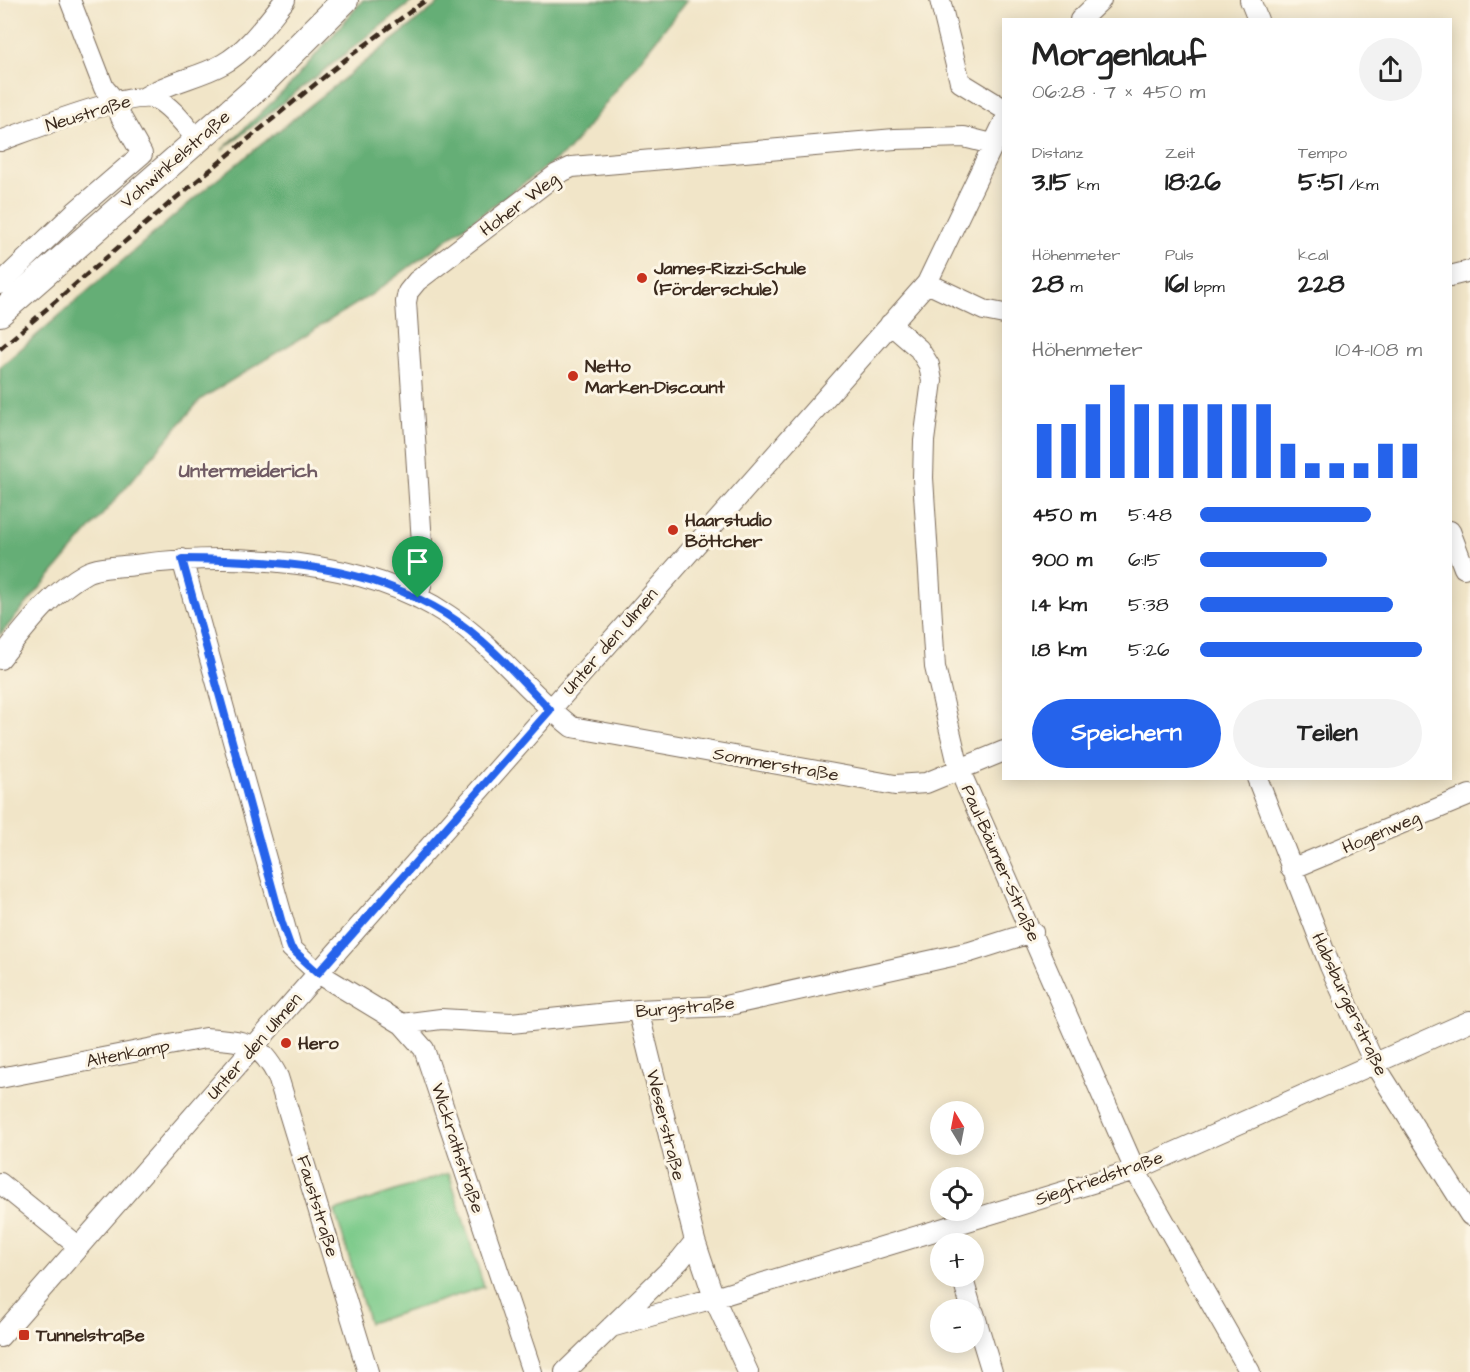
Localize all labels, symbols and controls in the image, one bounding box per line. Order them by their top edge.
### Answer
text: Morgenlauf [1032,32,1206,78]
button: share [1359,38,1422,101]
text: 06:28 · 7 × 450 m [1032,78,1205,106]
street label: Neustraße [42,89,134,138]
street label: Vohwinkelstraße [115,104,236,214]
text: Distanz [1032,142,1083,164]
text: Zeit [1165,142,1195,164]
text: Tempo [1298,142,1347,164]
text: 3.15 [1032,164,1071,200]
text: 18:26 [1165,164,1221,200]
text: 5:51 [1298,164,1342,200]
street label: Hoher Weg [475,167,564,243]
text: km [1071,174,1099,196]
text: /km [1342,174,1378,196]
text: Höhenmeter [1032,244,1120,266]
text: Puls [1165,244,1194,266]
text: kcal [1298,244,1329,266]
place label: James-Rizzi-Schule (Förderschule) [653,256,807,302]
text: 28 [1032,266,1064,302]
text: 161 [1165,266,1188,302]
text: 228 [1298,266,1345,302]
marker: James-Rizzi-Schule (Förderschule) [635,271,649,285]
text: m [1064,276,1083,298]
text: bpm [1188,276,1225,298]
text: Höhenmeter [1032,336,1142,364]
text: 104–108 m [1335,336,1422,364]
place label: Netto Marken-Discount [585,354,725,400]
marker: Netto Marken-Discount [566,369,580,383]
district label: Untermeiderich [179,457,318,485]
text: 450 m [1032,501,1096,529]
text: 5:48 [1128,501,1172,529]
place label: Haarstudio Böttcher [685,508,773,554]
marker: Haarstudio Böttcher [666,523,680,537]
pin [392,536,443,598]
icon: arrive [401,545,434,578]
text: 900 m [1032,546,1092,574]
text: 6:15 [1128,546,1161,574]
street label: Unter den Ulmen [557,583,664,700]
text: 1.4 km [1032,591,1087,619]
text: 5:38 [1128,591,1169,619]
text: 1.8 km [1032,636,1086,664]
text: 5:26 [1128,636,1169,664]
button: Speichern [1032,699,1221,768]
button: Teilen [1233,699,1422,768]
street label: Sommerstraße [711,741,841,788]
street label: Paul-Bäumer-Straße [955,781,1046,946]
street label: Hogenweg [1338,805,1424,861]
street label: Habsburgerstraße [1304,929,1394,1081]
street label: Unter den Ulmen [201,988,308,1105]
street label: Burgstraße [635,991,736,1025]
place label: Hero [298,1031,340,1056]
street label: Altenkamp [84,1033,172,1074]
marker: Hero [279,1036,293,1050]
street label: Weserstraße [640,1067,691,1183]
street label: Wickrathstraße [425,1080,490,1217]
north arrow [930,1101,984,1155]
map controls [930,1101,984,1353]
street label: Siegfriedstraße [1032,1145,1167,1213]
street label: Fauststraße [290,1152,345,1260]
button: locate [930,1167,984,1221]
button: + [930,1233,984,1287]
button: − [930,1299,984,1353]
place label: Tunnelstraße [35,1323,145,1348]
marker: Tunnelstraße [17,1328,31,1342]

